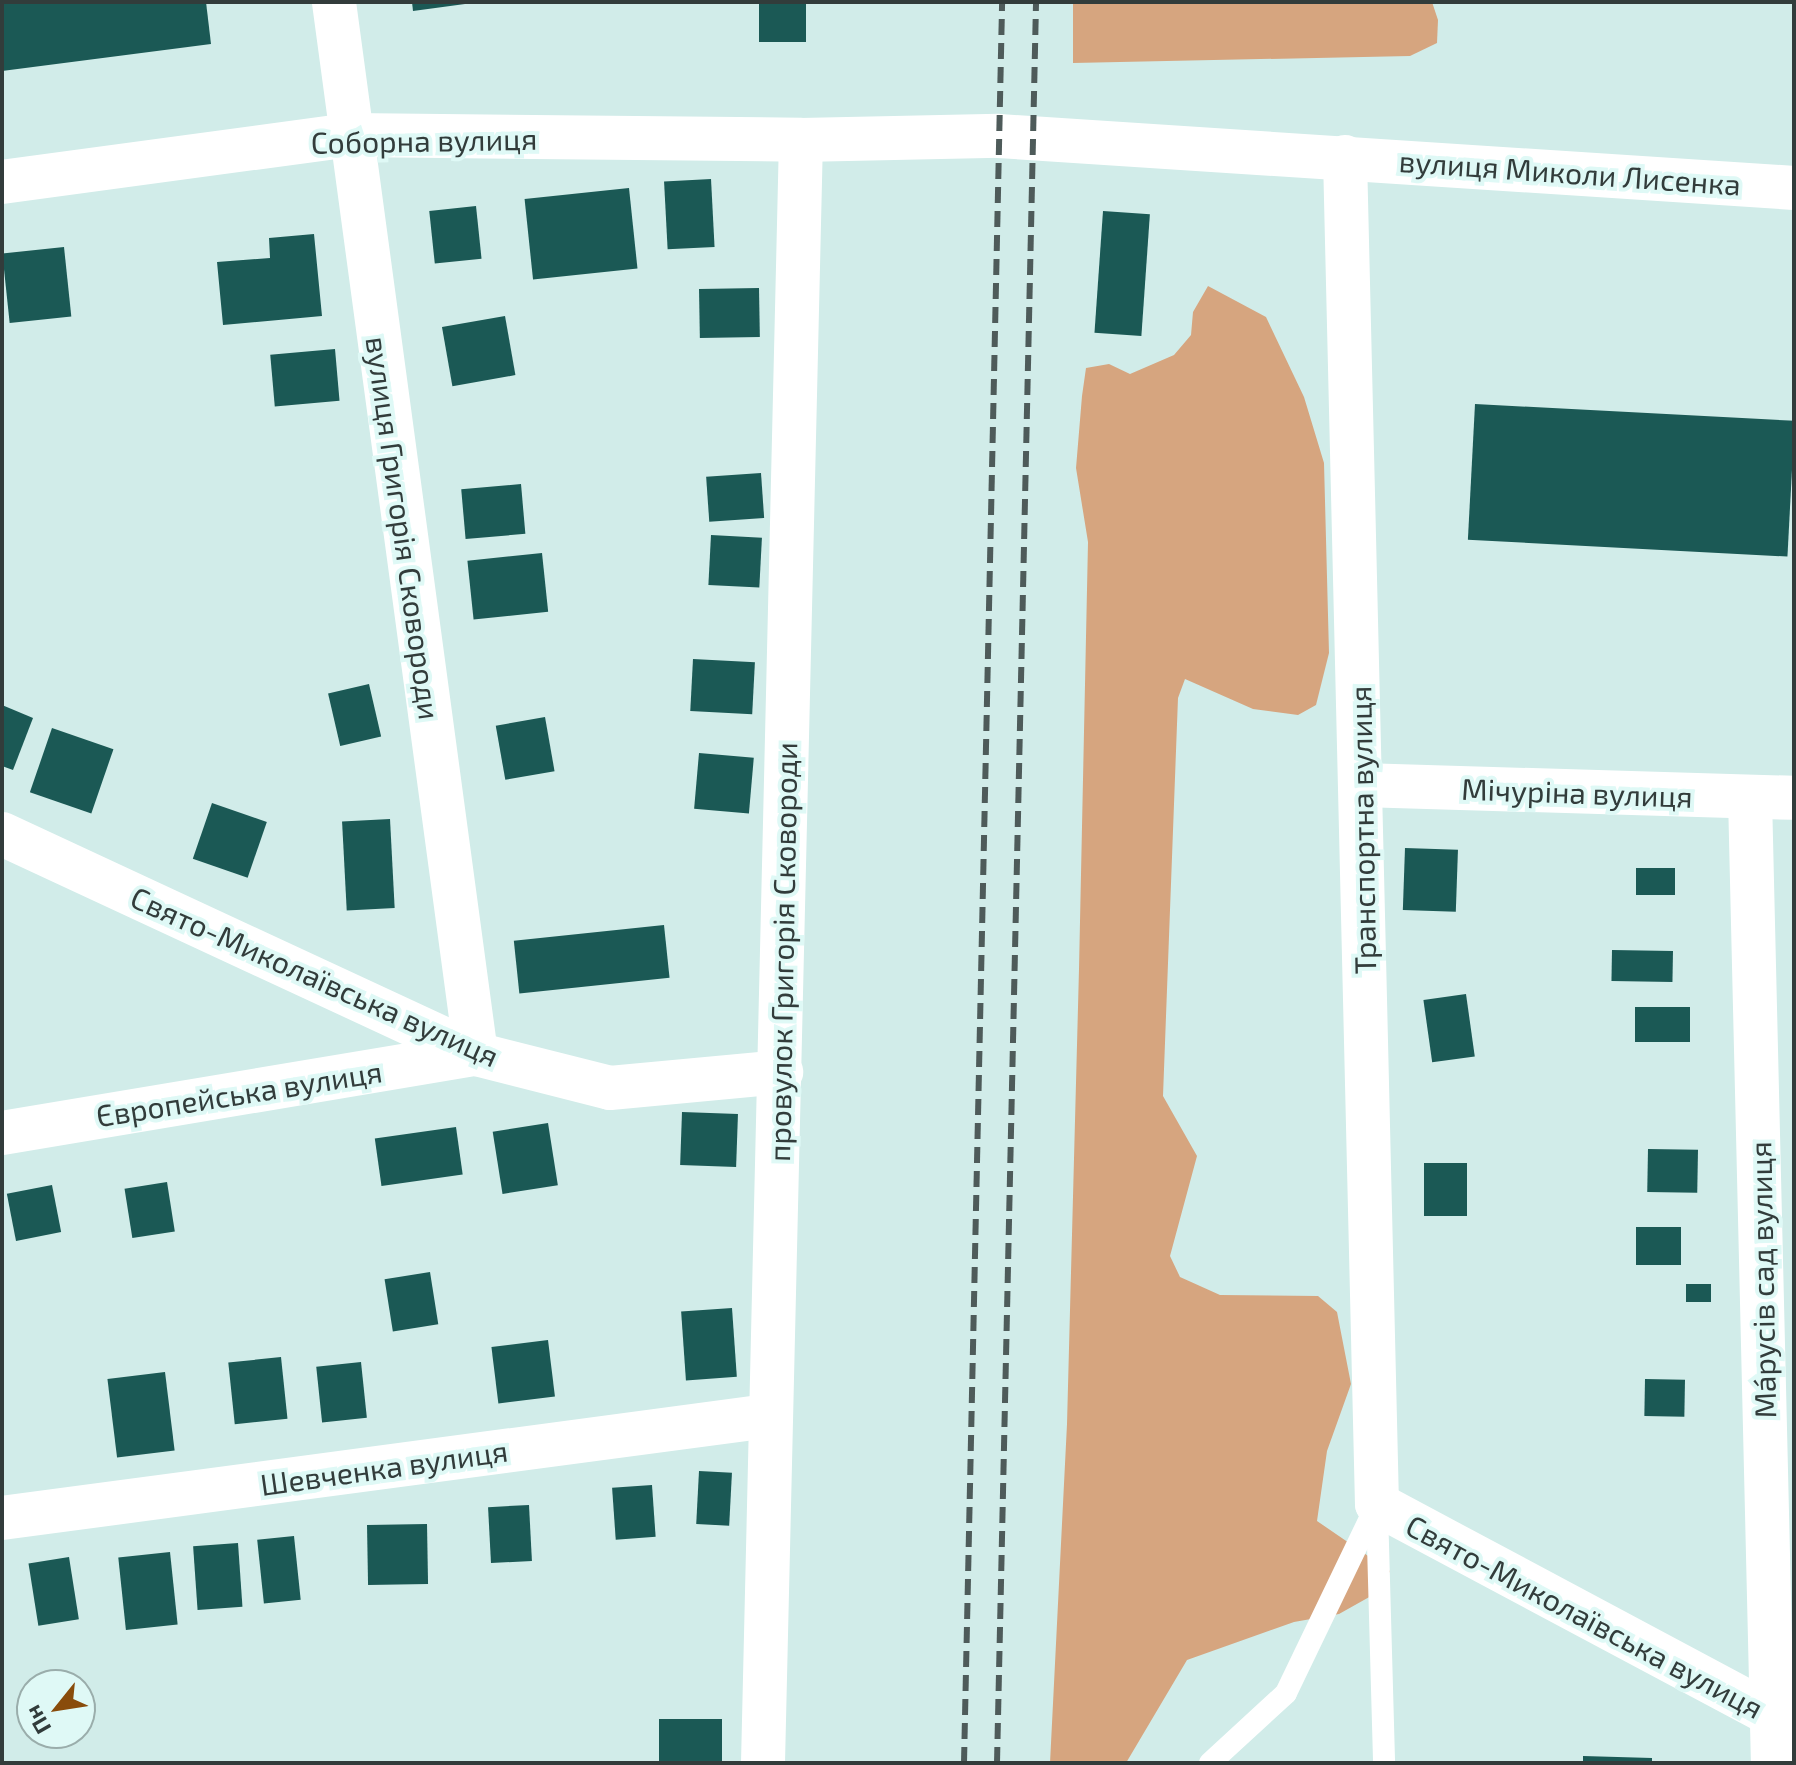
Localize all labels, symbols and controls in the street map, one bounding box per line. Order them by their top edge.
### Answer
street label: Соборна вулиця [310,120,538,160]
street label: вулиця Миколи Лисенка [1398,142,1742,202]
street label: вулиця Григорія Сковороди [359,334,449,722]
street label: Транспортна вулиця [1341,686,1383,974]
street label: провулок Григорія Сковороди [760,742,804,1162]
street label: Мічуріна вулиця [1461,770,1693,814]
street label: Свято-Миколаївська вулиця [125,878,505,1074]
street label: Європейська вулиця [93,1053,385,1133]
street label: Мáрусів сад вулиця [1742,1141,1782,1419]
street label: Шевченка вулиця [258,1432,510,1502]
street label: Свято-Миколаївська вулиця [1400,1506,1770,1726]
north arrow [16,1669,96,1749]
text: Пн [19,1701,55,1739]

